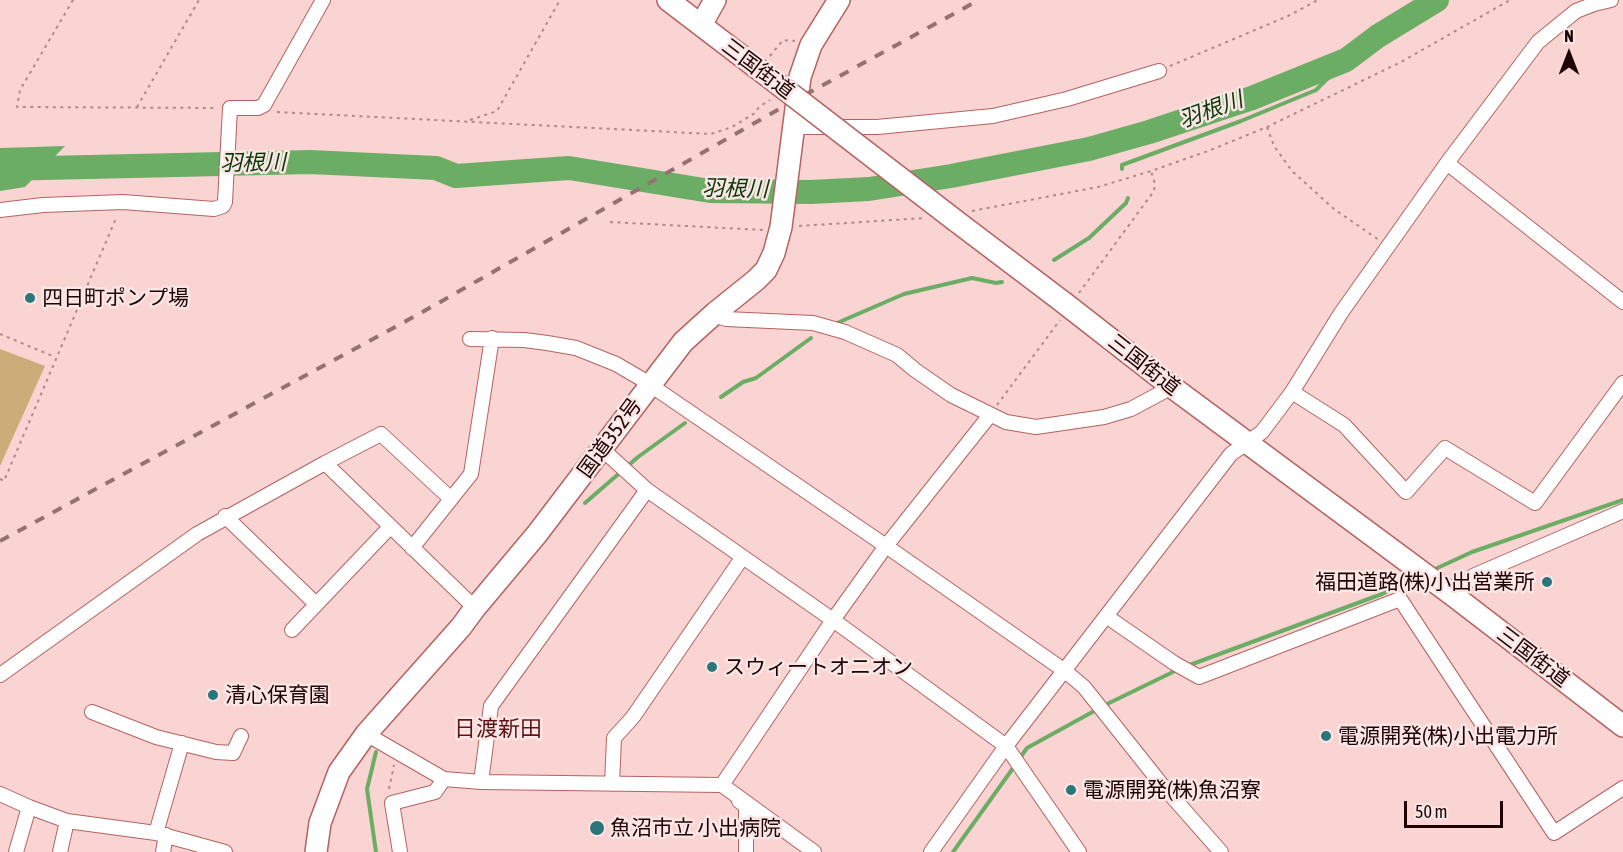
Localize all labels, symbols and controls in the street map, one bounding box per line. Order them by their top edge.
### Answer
north arrow [1539,24,1599,84]
text: N [1564,27,1574,45]
street label: 三国街道 [717,34,799,104]
water label: 羽根川 [1175,86,1247,134]
water label: 羽根川 [220,149,286,177]
water label: 羽根川 [702,175,768,203]
place label: 四日町ポンプ場 [42,285,189,311]
marker: 四日町ポンプ場 [23,291,37,305]
street label: 三国街道 [1103,329,1185,401]
street label: 国道352号 [573,393,647,483]
place label: 福田道路(株)小出営業所 [1315,569,1535,595]
marker: 福田道路(株)小出営業所 [1540,575,1554,589]
street label: 三国街道 [1492,622,1574,692]
place label: スウィートオニオン [724,654,913,680]
marker: スウィートオニオン [705,660,719,674]
place label: 清心保育園 [225,682,330,708]
marker: 清心保育園 [206,688,220,702]
district label: 日渡新田 [454,716,542,742]
place label: 電源開発(株)小出電力所 [1338,723,1558,749]
marker: 電源開発(株)小出電力所 [1319,729,1333,743]
place label: 電源開発(株)魚沼寮 [1083,777,1261,803]
marker: 電源開発(株)魚沼寮 [1064,783,1078,797]
scale bar [1407,789,1506,827]
text: 50 m [1415,801,1447,822]
place label: 魚沼市立 小出病院 [610,815,781,841]
marker: 魚沼市立 小出病院 [588,819,606,837]

